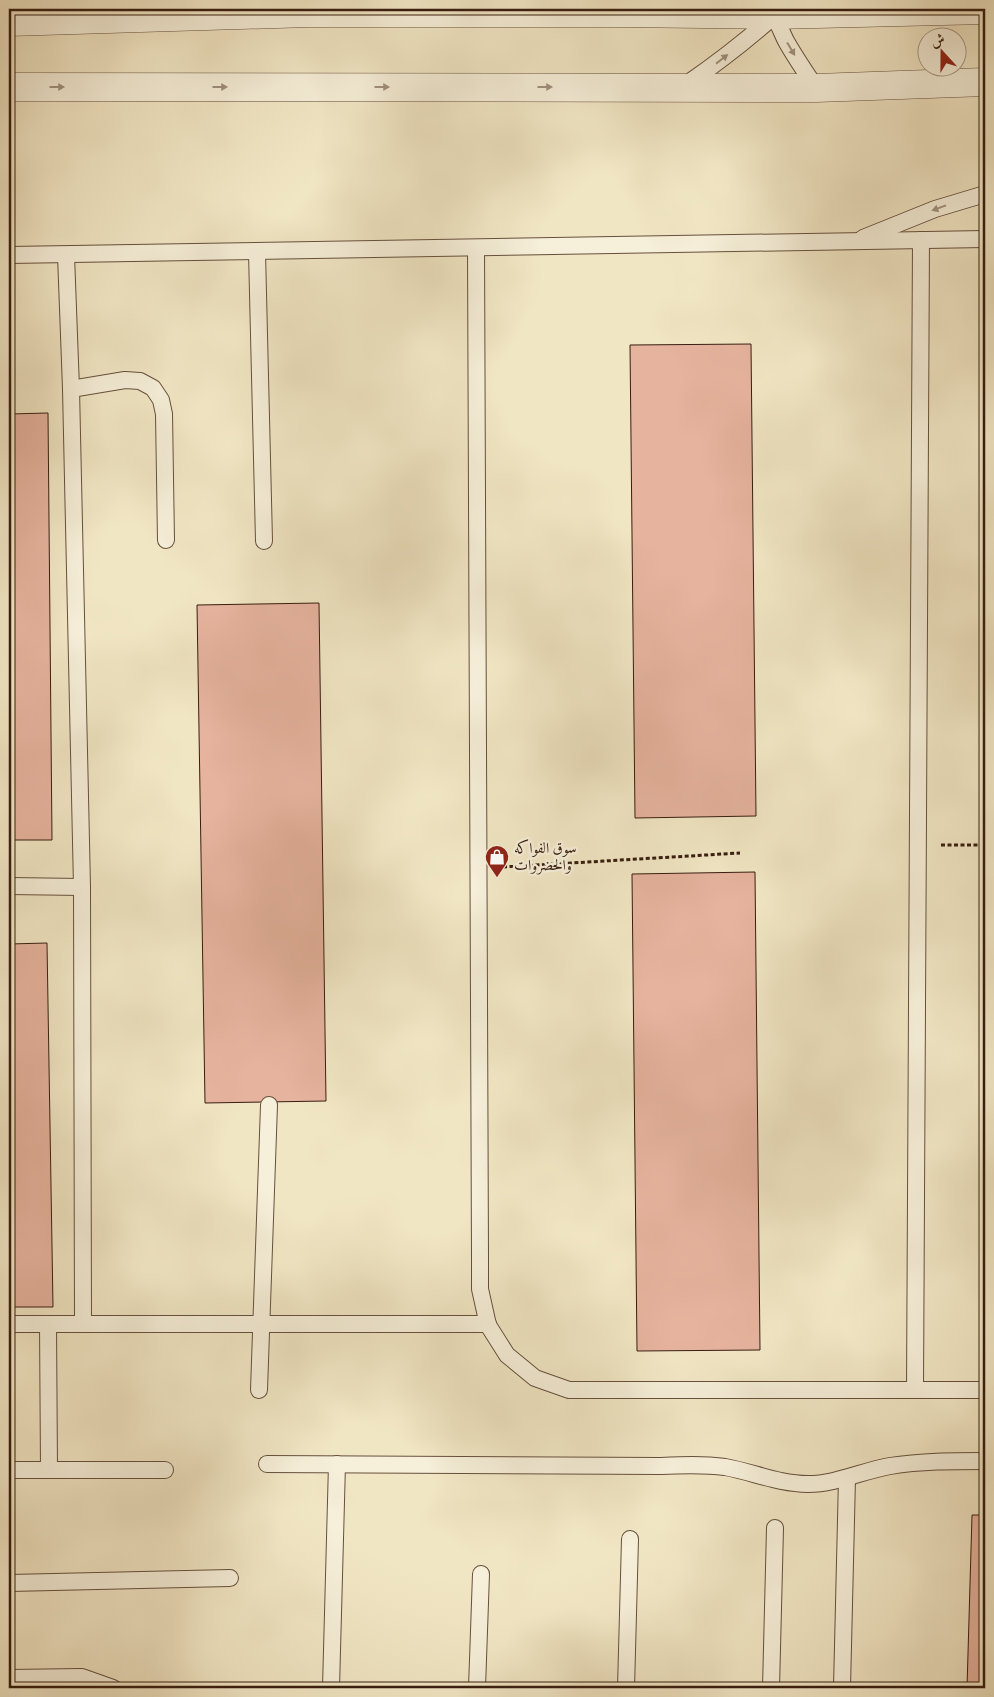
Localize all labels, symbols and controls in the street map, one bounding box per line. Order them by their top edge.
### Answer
north arrow [916,28,966,78]
text: ش [928,30,948,52]
one-way arrow [786,42,795,55]
one-way arrow [715,54,728,65]
one-way arrow [50,83,66,91]
one-way arrow [212,83,228,91]
one-way arrow [375,83,391,91]
one-way arrow [537,83,553,91]
one-way arrow [931,205,946,212]
place label: سوق الفواكه والخضروات [514,839,576,875]
shop icon: سوق الفواكه والخضروات [484,844,510,878]

